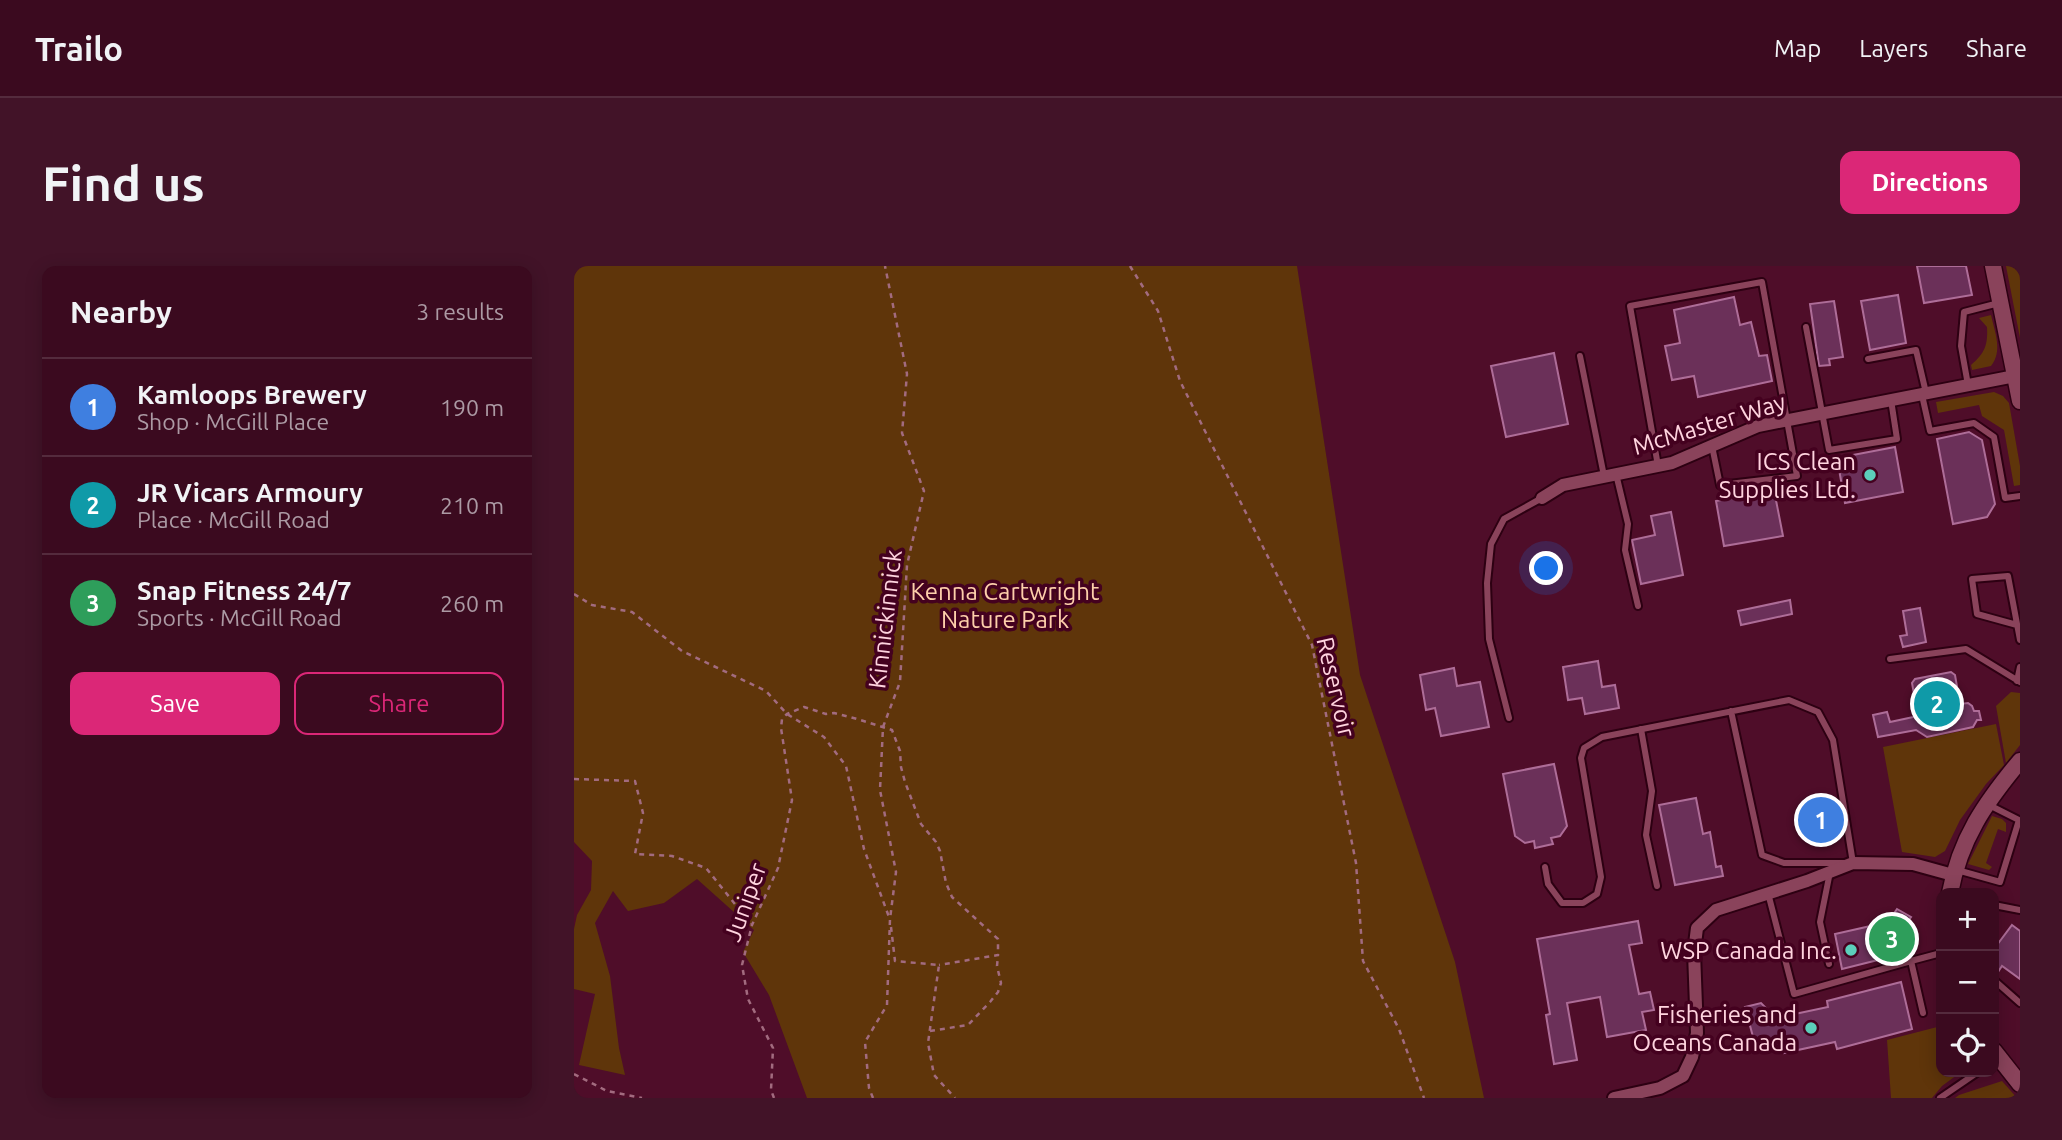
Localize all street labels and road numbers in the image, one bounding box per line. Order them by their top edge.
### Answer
street label: McMaster Way [1629,388,1789,460]
street label: Kinnickinnick [863,548,907,690]
street label: Reservoir [1311,634,1361,740]
street label: Juniper [718,859,772,945]

